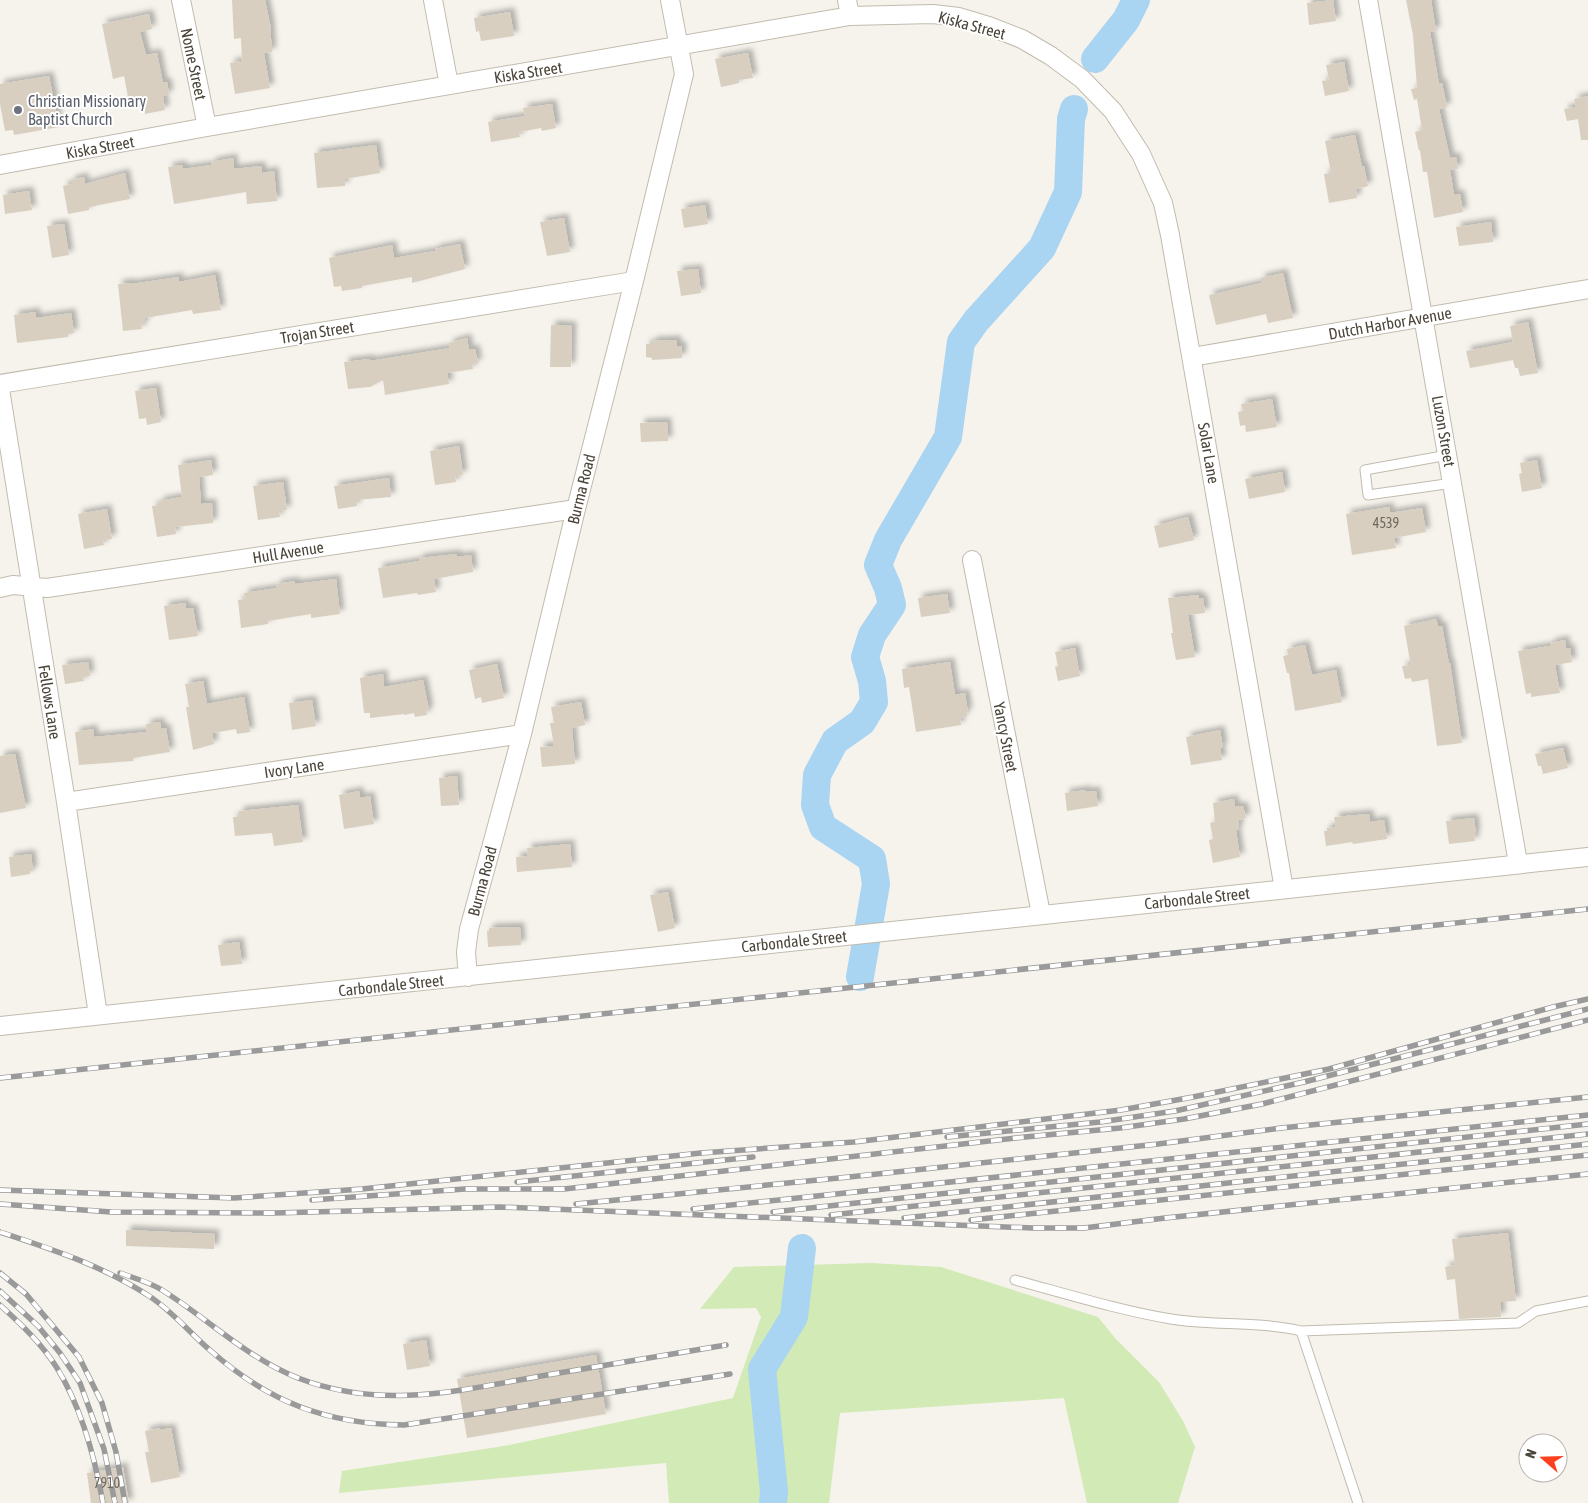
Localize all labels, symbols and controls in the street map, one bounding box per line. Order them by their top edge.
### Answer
street label: Kiska Street [936,7,1008,43]
street label: Nome Street [178,26,210,102]
street label: Kiska Street [493,58,564,86]
place label: Christian Missionary Baptist Church [28,92,147,129]
marker: Christian Missionary Baptist Church [12,104,24,116]
street label: Kiska Street [64,132,136,162]
street label: Dutch Harbor Avenue [1327,303,1453,343]
street label: Trojan Street [279,317,356,348]
street label: Luzon Street [1429,394,1459,468]
street label: Solar Lane [1195,421,1223,485]
street label: Burma Road [564,452,598,526]
house number: 4539 [1373,515,1399,531]
street label: Hull Avenue [251,537,325,567]
street label: Fellows Lane [35,663,65,741]
street label: Yancy Street [989,700,1022,774]
street label: Ivory Lane [263,755,325,782]
street label: Burma Road [464,844,500,918]
street label: Carbondale Street [1143,883,1251,912]
street label: Carbondale Street [740,926,848,955]
street label: Carbondale Street [337,970,445,999]
north arrow [1518,1433,1568,1483]
text: N [1522,1447,1540,1460]
house number: 7910 [94,1475,121,1491]

